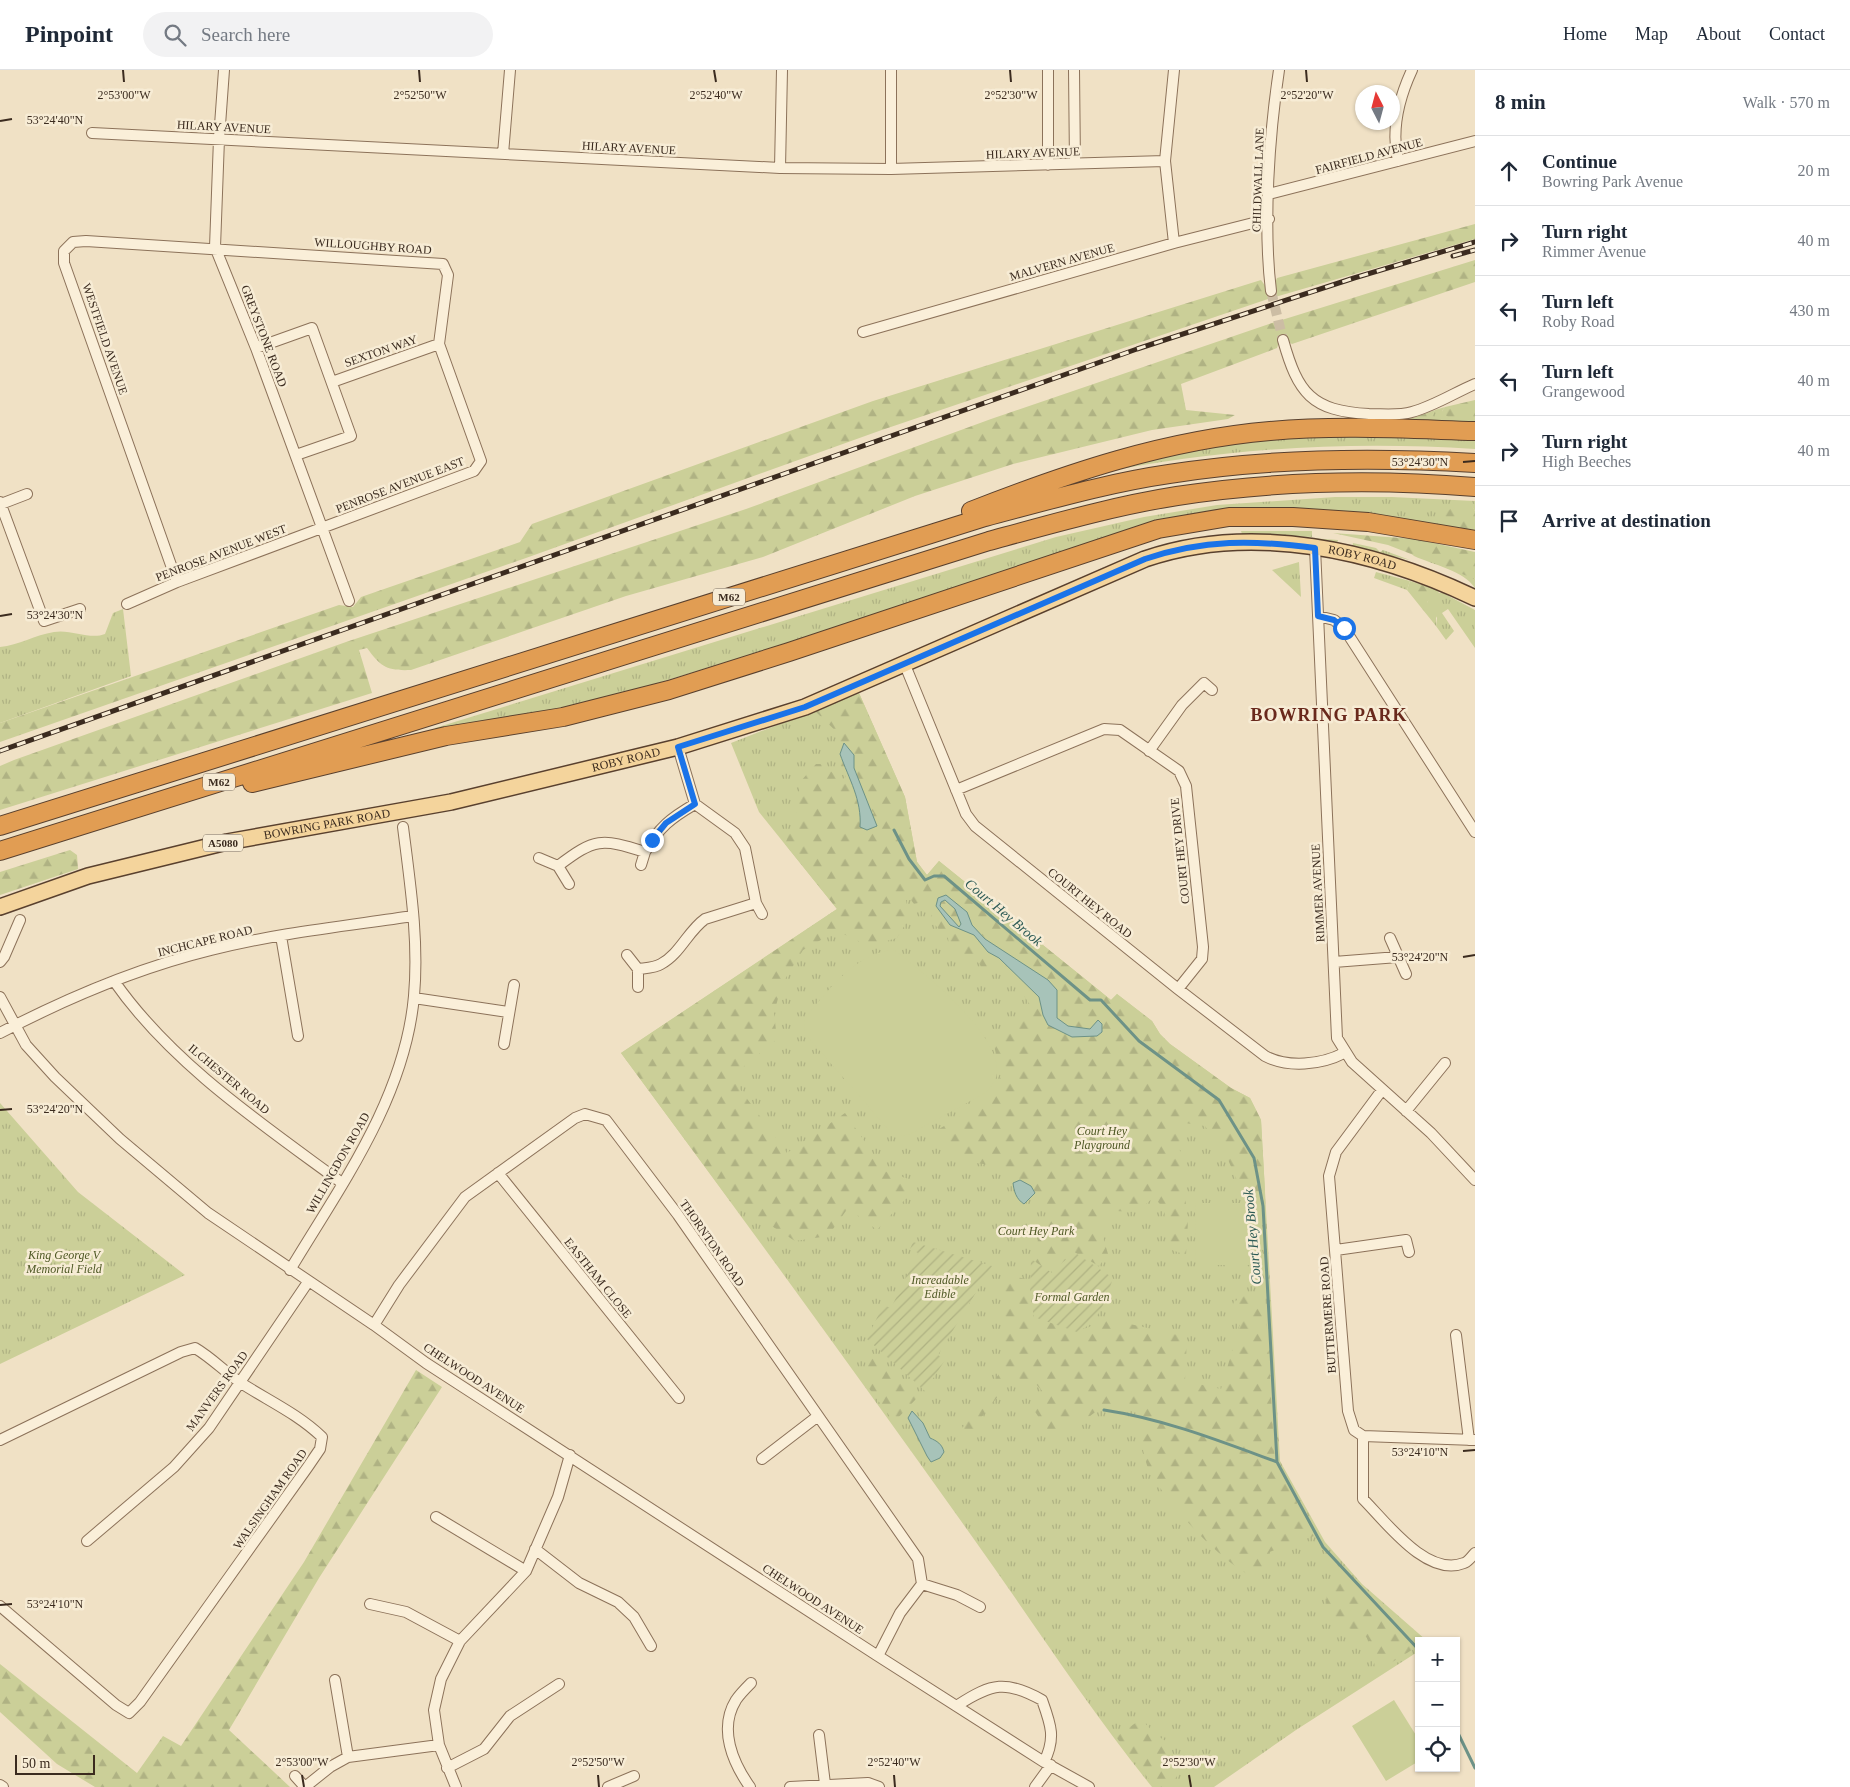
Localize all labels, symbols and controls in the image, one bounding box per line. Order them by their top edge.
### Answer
search box [143,12,493,57]
text: Pinpoint [25,21,113,47]
icon: search [161,21,189,49]
text: Search here [201,24,290,45]
text: Home [1563,24,1607,44]
text: Map [1635,24,1668,44]
text: About [1696,24,1741,44]
text: Contact [1769,24,1825,44]
north arrow [1355,85,1400,130]
text: 2°53'00"W [97,88,151,102]
text: 2°52'50"W [393,88,447,102]
text: 2°52'40"W [689,88,743,102]
text: 2°52'30"W [984,88,1038,102]
text: 2°52'20"W [1280,88,1334,102]
text: 8 min [1495,90,1546,114]
text: Walk · 570 m [1743,94,1830,111]
text: 53°24'40"N [27,113,84,127]
street label: HILARY AVENUE [177,118,271,136]
street label: CHILDWALL LANE [1249,128,1267,232]
street label: FAIRFIELD AVENUE [1314,135,1424,177]
street label: HILARY AVENUE [582,139,676,157]
street label: HILARY AVENUE [986,144,1080,162]
text: Continue [1542,151,1617,172]
icon: ahead [1495,157,1523,185]
text: 20 m [1798,162,1830,179]
text: Bowring Park Avenue [1542,173,1683,190]
text: Turn right [1542,221,1627,242]
icon: right [1495,227,1523,255]
text: 40 m [1798,232,1830,249]
street label: WILLOUGHBY ROAD [314,235,433,257]
street label: MALVERN AVENUE [1008,240,1116,284]
text: Rimmer Avenue [1542,243,1646,260]
street label: WESTFIELD AVENUE [79,282,131,396]
street label: GREYSTONE ROAD [238,283,290,389]
text: Turn left [1542,291,1614,312]
icon: left [1495,297,1523,325]
text: 430 m [1790,302,1830,319]
text: Roby Road [1542,313,1614,330]
street label: SEXTON WAY [343,332,420,370]
text: Turn left [1542,361,1614,382]
icon: left [1495,367,1523,395]
text: 40 m [1798,372,1830,389]
text: Grangewood [1542,383,1625,400]
text: Turn right [1542,431,1627,452]
icon: right [1495,437,1523,465]
text: 40 m [1798,442,1830,459]
text: High Beeches [1542,453,1631,470]
street label: PENROSE AVENUE EAST [334,454,467,516]
text: 53°24'30"N [1392,455,1449,469]
icon: arrive [1495,507,1523,535]
text: Arrive at destination [1542,510,1711,531]
street label: PENROSE AVENUE WEST [154,521,289,584]
street label: ROBY ROAD [1327,542,1398,573]
road number: M62 [713,588,745,606]
text: 53°24'30"N [27,608,84,622]
route start [1333,617,1356,640]
district label: BOWRING PARK [1250,705,1408,725]
street label: ROBY ROAD [590,744,662,775]
road number: M62 [203,774,235,790]
street label: COURT HEY DRIVE [1167,797,1193,905]
street label: BOWRING PARK ROAD [263,806,392,842]
route end [641,829,664,852]
road number: A5080 [203,834,243,851]
street label: RIMMER AVENUE [1308,843,1328,943]
street label: COURT HEY ROAD [1045,865,1135,941]
water label: Court Hey Brook [962,876,1046,949]
street label: INCHCAPE ROAD [156,922,254,960]
text: 53°24'20"N [1392,950,1449,964]
street label: ILCHESTER ROAD [186,1041,273,1117]
text: 53°24'20"N [27,1102,84,1116]
street label: WILLINGDON ROAD [303,1110,373,1216]
park label: Court Hey Playground [1073,1124,1131,1152]
water label: Court Hey Brook [1241,1188,1264,1285]
street label: THORNTON ROAD [677,1197,747,1289]
park label: Court Hey Park [998,1224,1075,1238]
street label: EASTHAM CLOSE [561,1235,635,1321]
park label: King George V Memorial Field [25,1248,103,1276]
street label: BUTTERMERE ROAD [1317,1256,1339,1374]
park label: Increadable Edible [910,1273,969,1301]
park label: Formal Garden [1033,1290,1110,1304]
street label: CHELWOOD AVENUE [421,1340,527,1416]
street label: MANVERS ROAD [183,1348,251,1434]
text: 53°24'10"N [1392,1445,1449,1459]
street label: WALSINGHAM ROAD [230,1446,310,1552]
street label: CHELWOOD AVENUE [760,1561,866,1637]
text: 53°24'10"N [27,1597,84,1611]
map controls [1415,1637,1460,1772]
button: + [1415,1637,1460,1682]
button: − [1415,1682,1460,1727]
button: locate [1415,1727,1460,1772]
scale bar [15,1752,95,1775]
text: 2°53'00"W [275,1755,329,1769]
text: 2°52'50"W [571,1755,625,1769]
text: 2°52'40"W [867,1755,921,1769]
text: 2°52'30"W [1162,1755,1216,1769]
text: 50 m [22,1756,50,1771]

